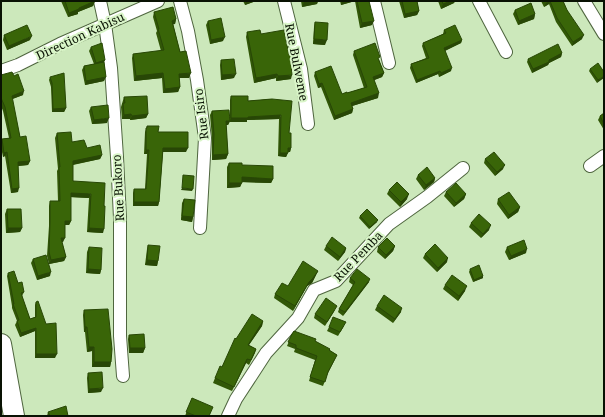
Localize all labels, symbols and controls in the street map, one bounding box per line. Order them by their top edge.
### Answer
street label: Direction Kabisu [33,8,127,64]
street label: Rue Bulweme [281,22,313,102]
street label: Rue Isiro [189,87,213,140]
street label: Rue Bukoro [108,154,128,222]
street label: Rue Pemba [330,227,387,285]

